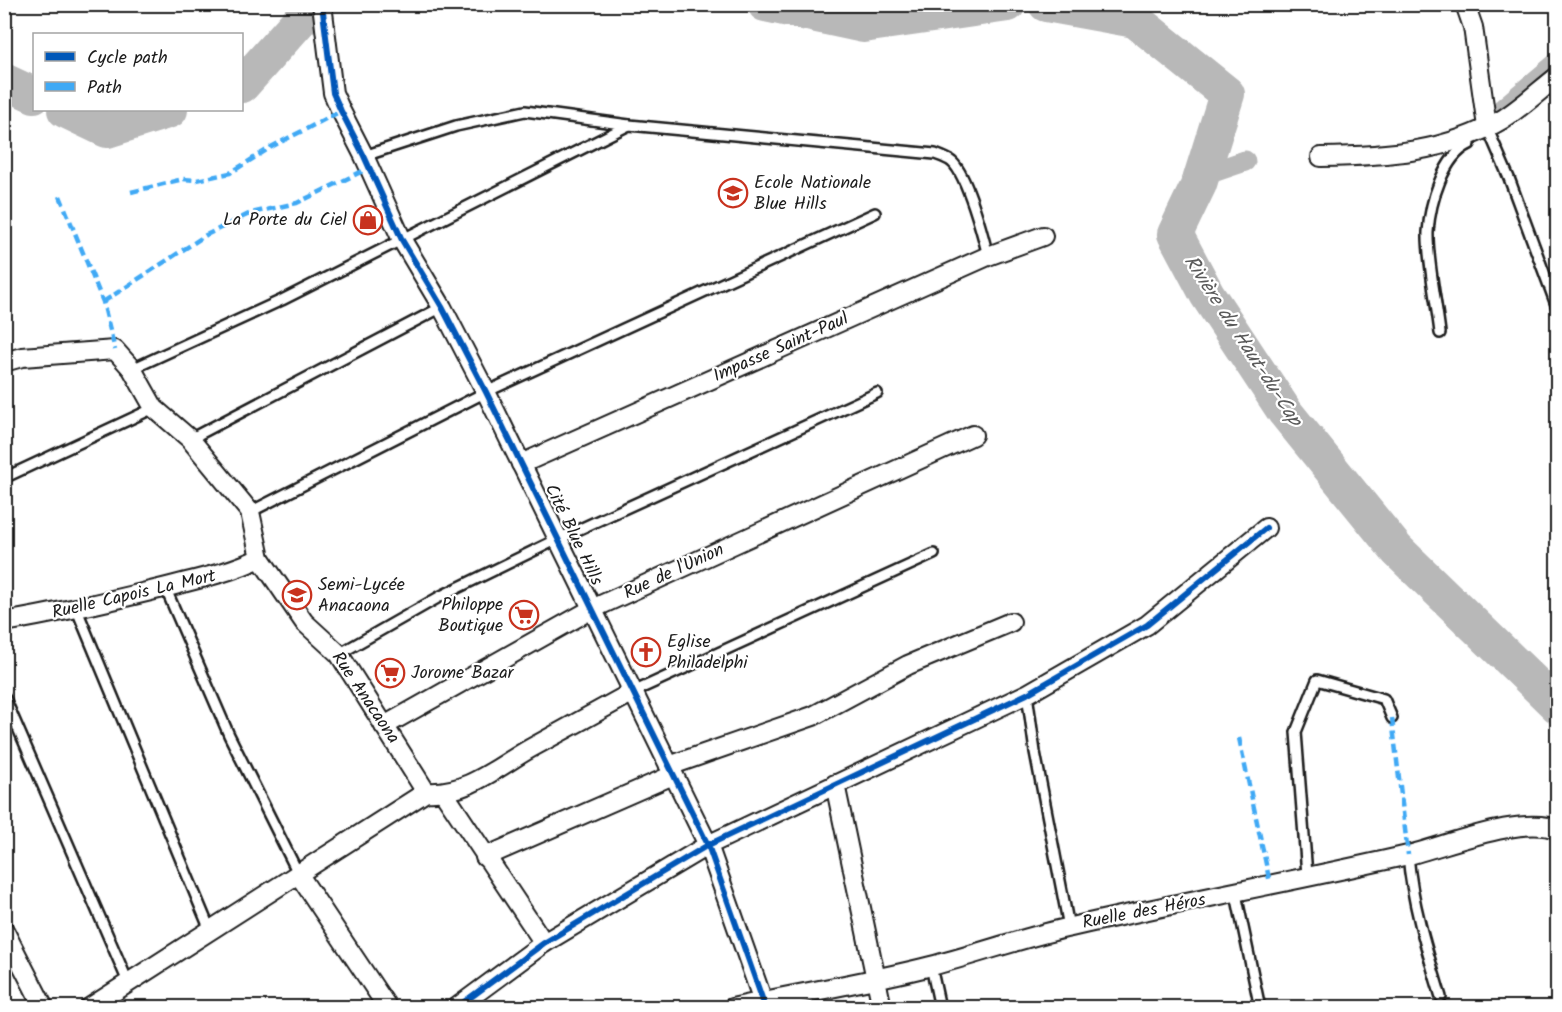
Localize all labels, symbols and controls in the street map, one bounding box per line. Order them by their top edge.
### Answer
legend [33,33,243,111]
text: Cycle path [87,44,168,73]
text: Path [87,74,122,103]
place label: Ecole Nationale Blue Hills [754,169,871,219]
school or university icon: Ecole Nationale Blue Hills [717,177,749,209]
shop icon: La Porte du Ciel [352,204,384,236]
place label: La Porte du Ciel [223,206,348,235]
water label: Rivière du Haut-du-Cap [1174,249,1311,435]
street label: Impasse Saint-Paul [708,305,854,391]
street label: Cité Blue Hills [536,479,610,591]
street label: Rue de l'Union [619,536,729,608]
street label: Ruelle Capois La Mort [49,562,220,628]
place label: Semi-Lycée Anacaona [318,571,405,621]
school or university icon: Semi-Lycée Anacaona [281,579,313,611]
place label: Philoppe Boutique [438,591,503,641]
supermarket icon: Philoppe Boutique [508,599,540,631]
place label: Eglise Philadelphi [667,628,748,678]
church icon: Eglise Philadelphi [630,636,662,668]
street label: Rue Anacaona [323,646,407,750]
supermarket icon: Jorome Bazar [374,657,406,689]
place label: Jorome Bazar [411,659,515,688]
street label: Ruelle des Héros [1080,886,1208,938]

